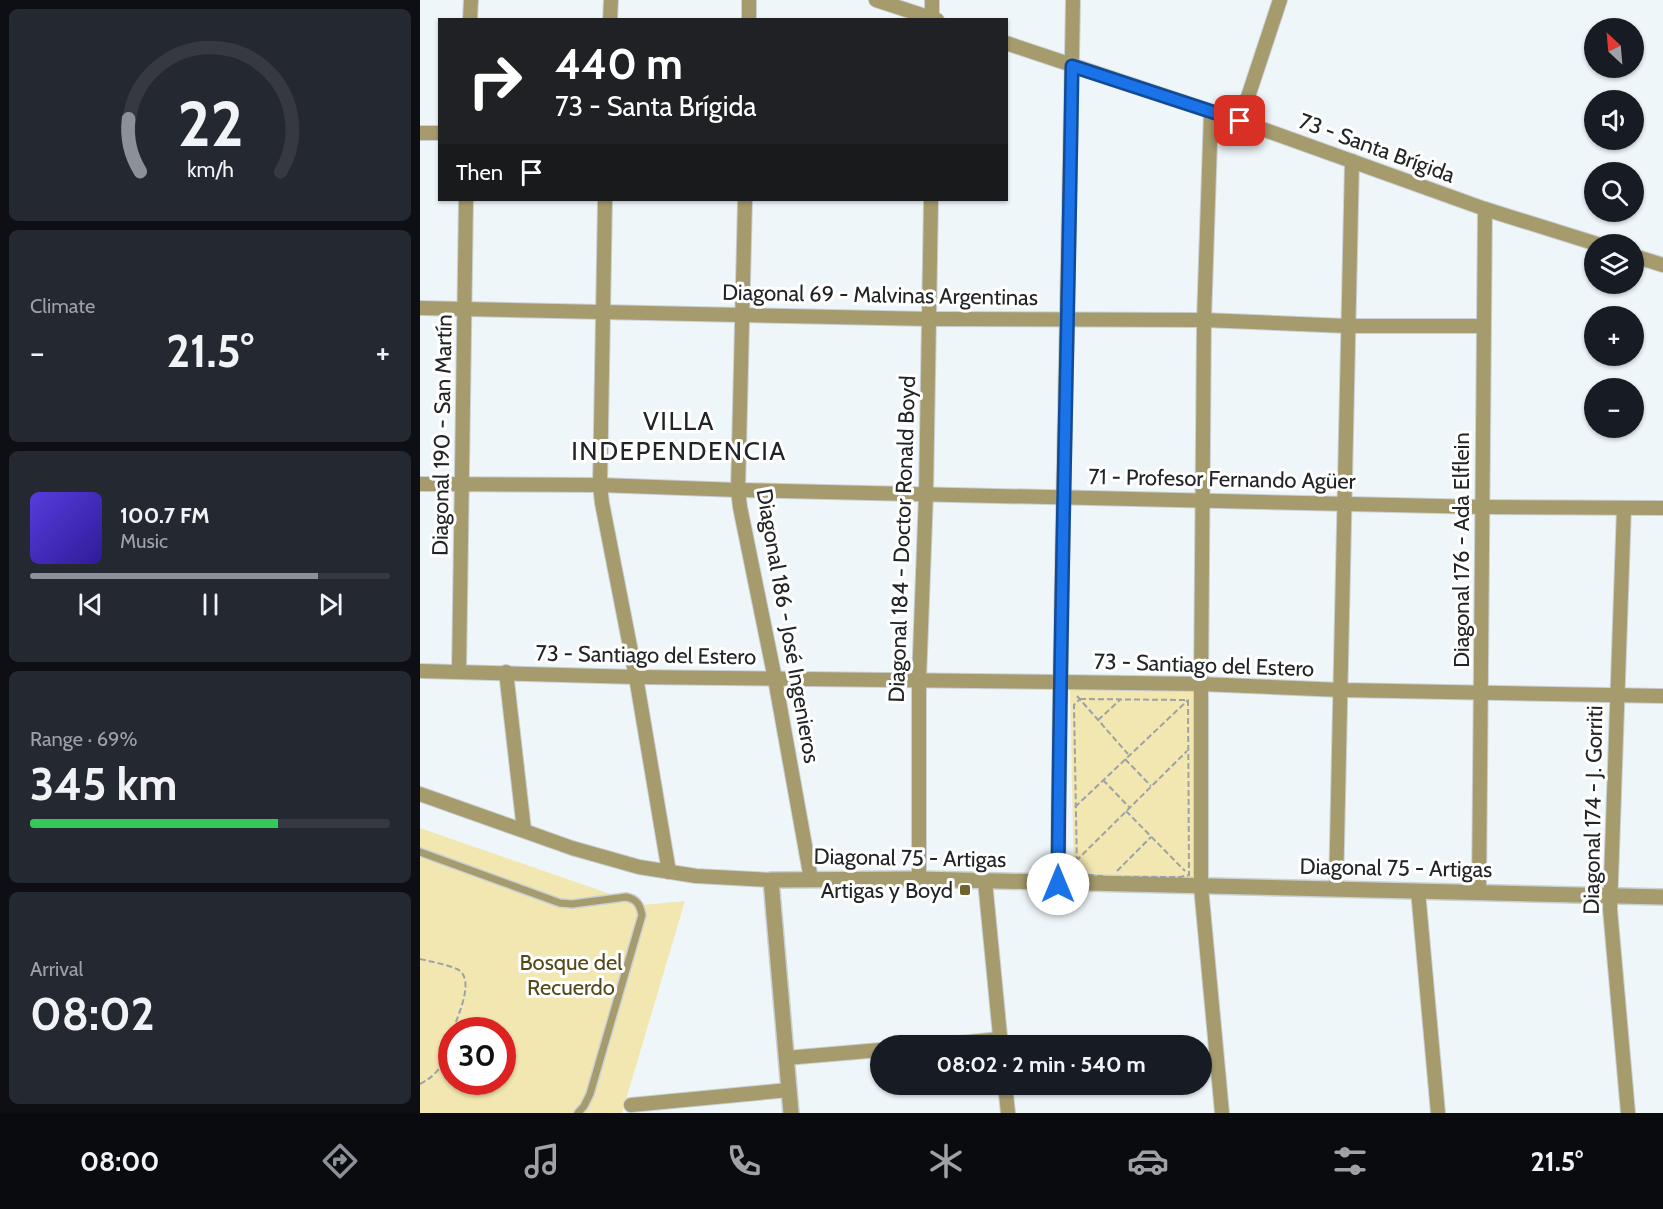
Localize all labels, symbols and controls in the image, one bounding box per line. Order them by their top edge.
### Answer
north arrow [1584,18,1644,78]
map controls [1584,18,1644,438]
text: 440 m [555,38,683,90]
icon: right [456,42,534,120]
text: 22 [177,86,243,162]
text: 73 - Santa Brígida [555,90,756,123]
button: sound [1584,90,1644,150]
pin [1214,95,1265,146]
icon: arrive [1223,104,1256,137]
street label: 73 - Santa Brígida [1295,107,1459,189]
text: km/h [187,156,233,182]
icon: arrive [515,156,548,189]
text: Then [456,159,503,186]
button: search [1584,162,1644,222]
button: layers [1584,234,1644,294]
street label: Diagonal 69 - Malvinas Argentinas [722,279,1038,311]
text: Climate [30,294,95,318]
button: + [1584,306,1644,366]
street label: Diagonal 190 - San Martín [426,314,458,556]
text: 21.5° [166,324,254,378]
text: − [30,332,45,372]
text: + [375,332,390,372]
street label: Diagonal 184 - Doctor Ronald Boyd [883,375,921,703]
button: − [1584,378,1644,438]
district label: VILLA INDEPENDENCIA [571,405,787,467]
street label: Diagonal 176 - Ada Elflein [1448,432,1475,668]
street label: 71 - Profesor Fernando Agüer [1088,463,1356,495]
street label: Diagonal 186 - José Ingenieros [751,487,825,765]
text: 100.7 FM [120,502,210,529]
text: Music [120,529,168,553]
icon: previous [74,588,107,621]
icon: pause [194,588,227,621]
icon: next [314,588,347,621]
street label: 73 - Santiago del Estero [536,640,756,670]
street label: 73 - Santiago del Estero [1093,648,1315,682]
street label: Diagonal 174 - J. Gorriti [1578,705,1608,915]
text: Range · 69% [30,727,137,751]
text: 345 km [30,757,177,811]
street label: Diagonal 75 - Artigas [814,843,1006,873]
position arrow [1026,852,1090,916]
street label: Diagonal 75 - Artigas [1300,853,1492,883]
place label: Artigas y Boyd [821,877,953,904]
marker: Artigas y Boyd [958,883,972,897]
park label: Bosque del Recuerdo [519,949,623,1001]
text: Arrival [30,957,83,981]
text: 08:02 [30,987,155,1041]
speed limit sign: 30 [438,1017,516,1095]
text: 08:02 · 2 min · 540 m [936,1051,1146,1078]
icon: directions [319,1140,361,1182]
icon: music [521,1140,563,1182]
icon: phone [723,1140,765,1182]
icon: climate [925,1140,967,1182]
icon: car [1127,1140,1169,1182]
icon: filters [1329,1140,1371,1182]
text: 08:00 [80,1145,159,1178]
text: 21.5° [1530,1145,1583,1178]

